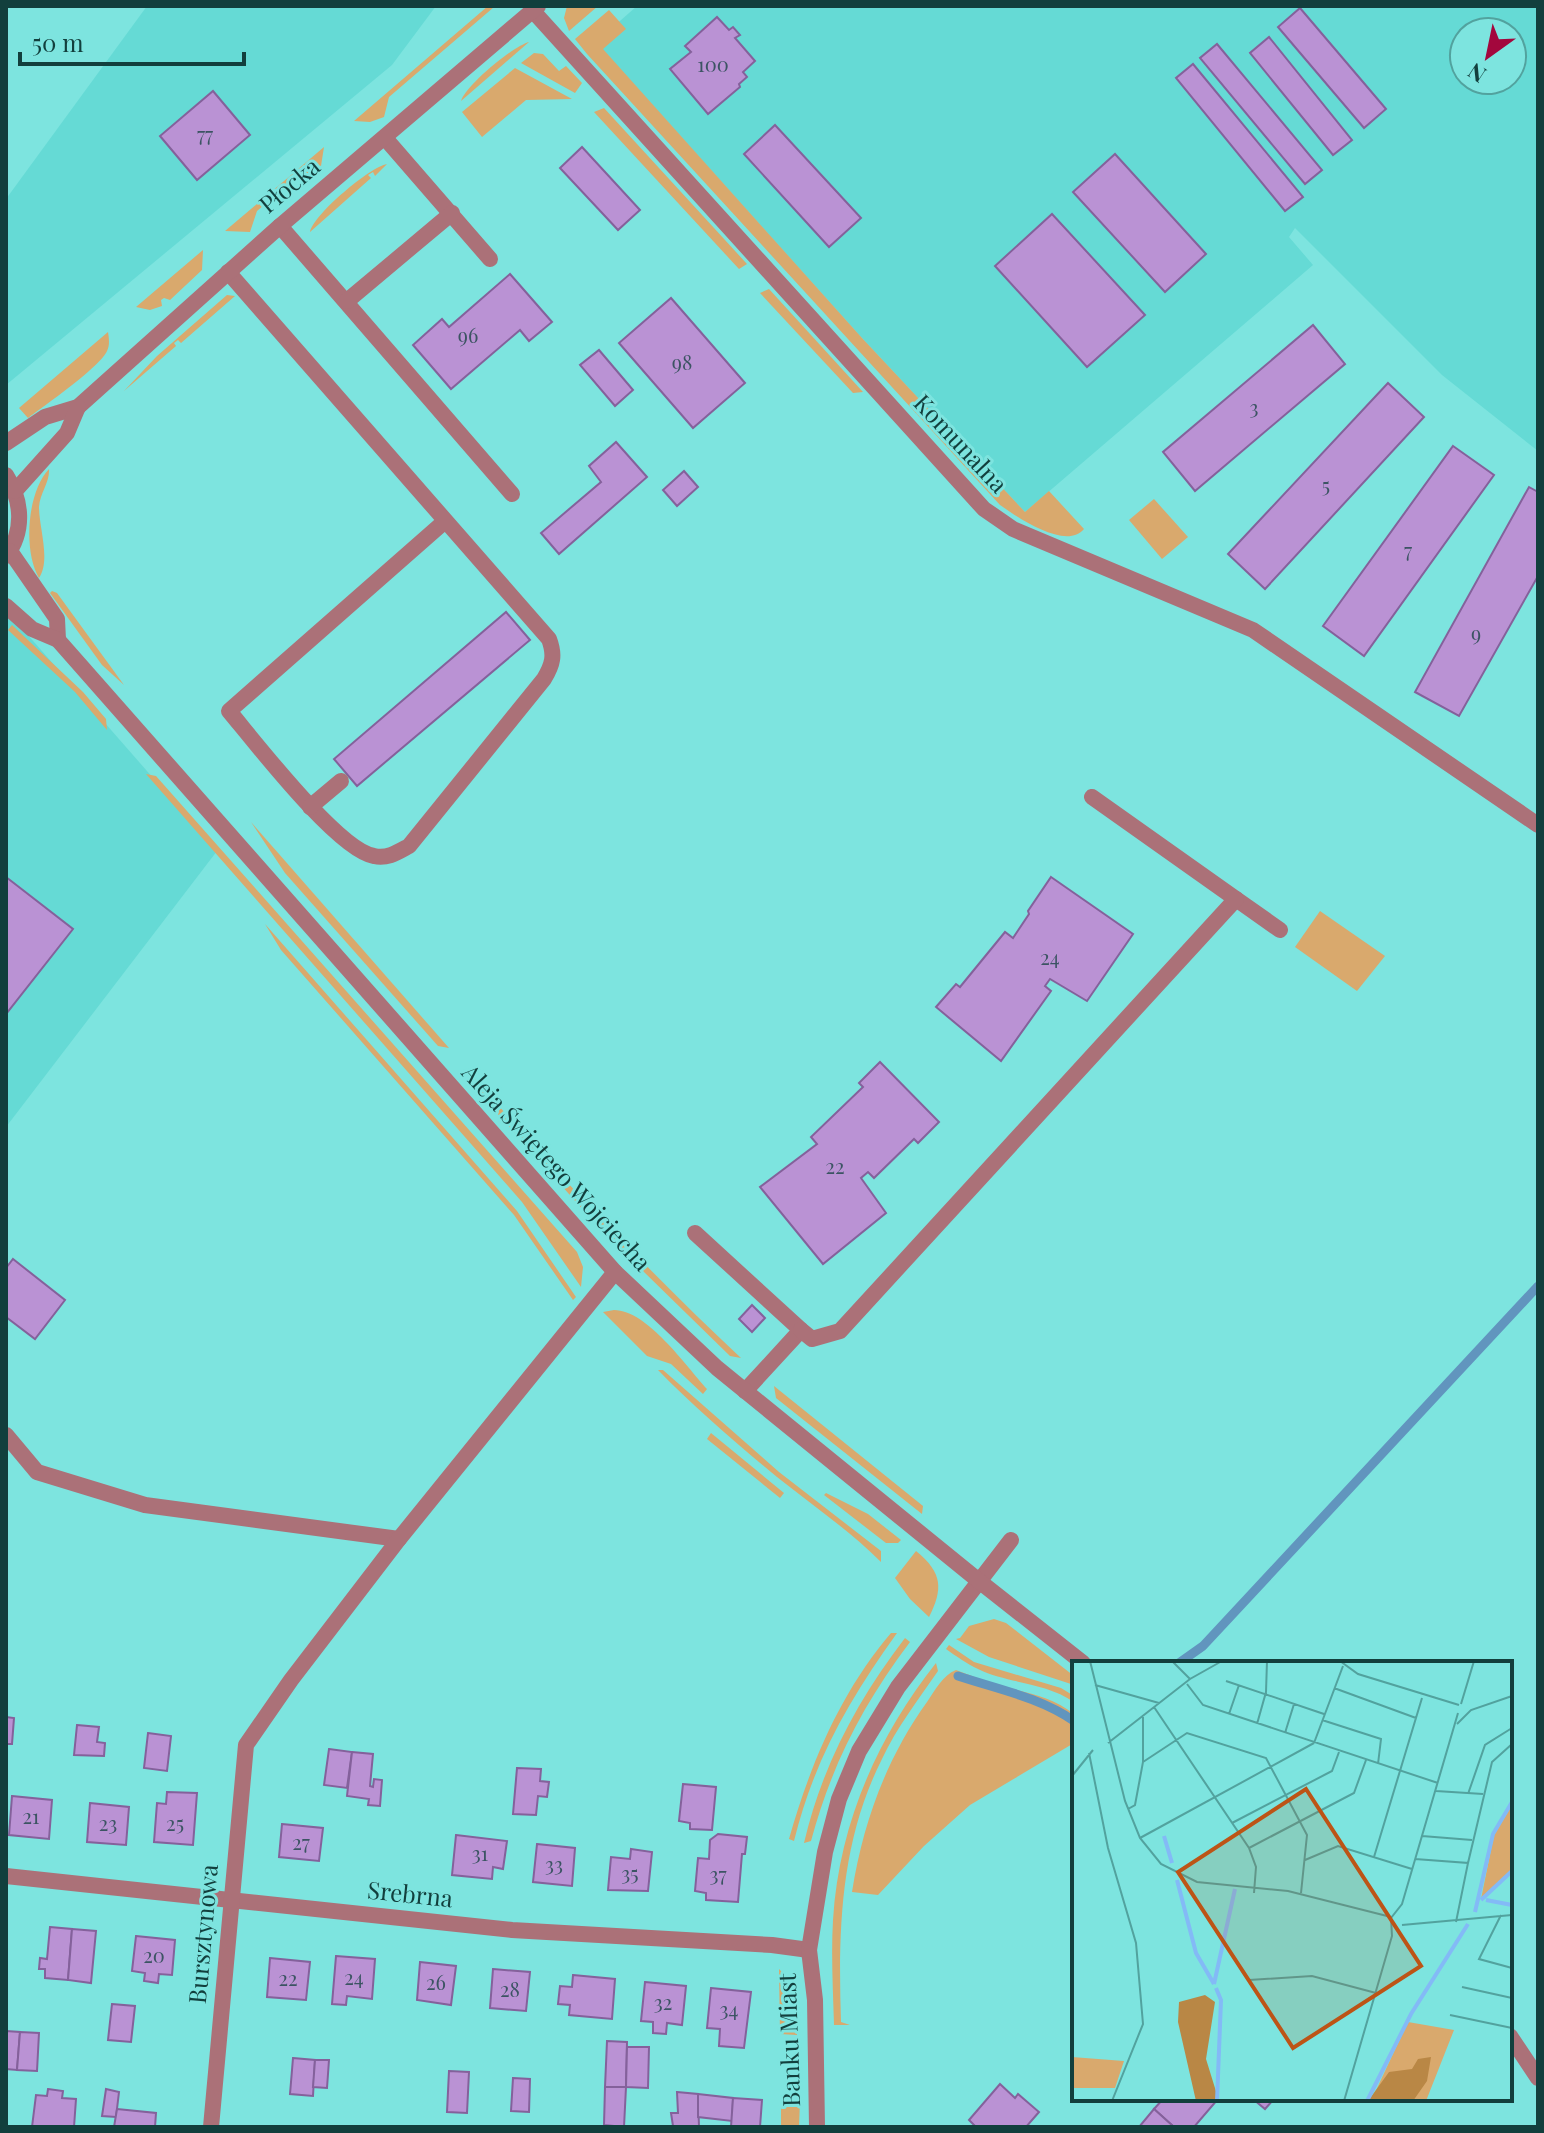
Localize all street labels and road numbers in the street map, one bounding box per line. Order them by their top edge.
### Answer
street label: Płocka [252,150,326,219]
street label: Komunalna [908,387,1015,499]
street label: Aleja Świętego Wojciecha [455,1056,659,1277]
street label: Bursztynowa [180,1863,224,2005]
street label: Srebrna [366,1873,455,1913]
street label: Banku Miast [770,1972,806,2107]

